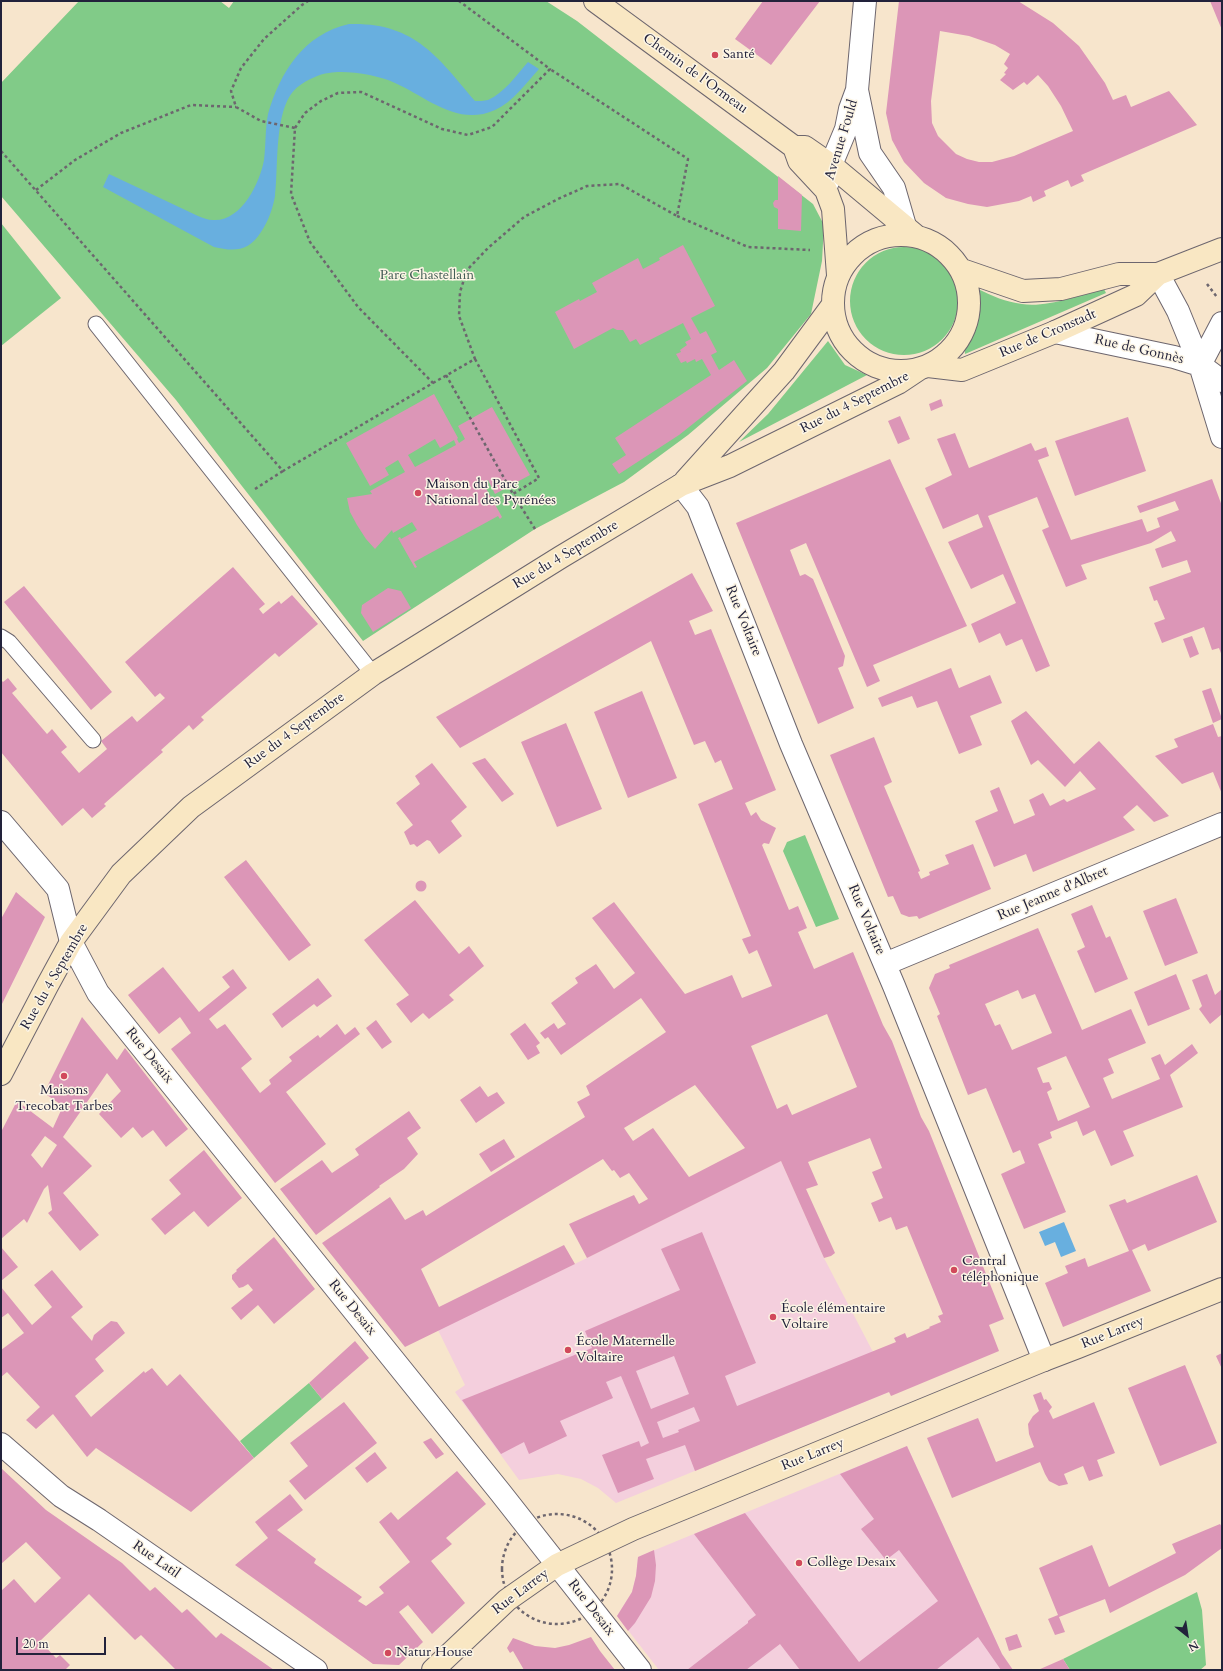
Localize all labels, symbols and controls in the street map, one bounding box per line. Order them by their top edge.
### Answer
street label: Chemin de l'Ormeau [639,30,751,118]
place label: Santé [723,47,755,63]
marker: Santé [710,50,720,60]
street label: Avenue Fould [822,98,862,182]
park label: Parc Chastellain [380,268,474,284]
street label: Rue de Cronstadt [997,306,1099,362]
street label: Rue de Gonnès [1093,332,1185,368]
street label: Rue du 4 Septembre [798,368,912,438]
place label: Maison du Parc National des Pyrénées [426,477,556,510]
marker: Maison du Parc National des Pyrénées [413,488,423,498]
street label: Rue du 4 Septembre [510,517,622,593]
street label: Rue Voltaire [721,583,765,659]
street label: Rue du 4 Septembre [242,689,348,773]
street label: Rue Jeanne d'Albret [995,863,1111,925]
street label: Rue Voltaire [844,882,888,958]
street label: Rue du 4 Septembre [18,921,92,1033]
street label: Rue Desaix [121,1025,177,1087]
marker: Maisons Trecobat Tarbes [59,1071,69,1081]
place label: Maisons Trecobat Tarbes [15,1083,113,1116]
place label: Central téléphonique [962,1254,1039,1286]
marker: Central téléphonique [949,1265,959,1275]
street label: Rue Desaix [324,1277,380,1339]
place label: École élémentaire Voltaire [781,1301,886,1334]
marker: École élémentaire Voltaire [768,1312,778,1322]
street label: Rue Larrey [1079,1313,1147,1353]
place label: École Maternelle Voltaire [576,1334,675,1366]
marker: École Maternelle Voltaire [563,1345,573,1355]
street label: Rue Larrey [779,1435,847,1475]
street label: Rue Latil [129,1538,183,1582]
place label: Collège Desaix [807,1555,896,1571]
marker: Collège Desaix [794,1558,804,1568]
street label: Rue Larrey [490,1565,552,1619]
street label: Rue Desaix [564,1576,618,1640]
north arrow [1167,1615,1207,1655]
scale bar [18,1629,108,1655]
text: 20 m [23,1636,49,1652]
text: N [1185,1637,1201,1655]
place label: Natur House [396,1645,473,1661]
marker: Natur House [383,1648,393,1658]

